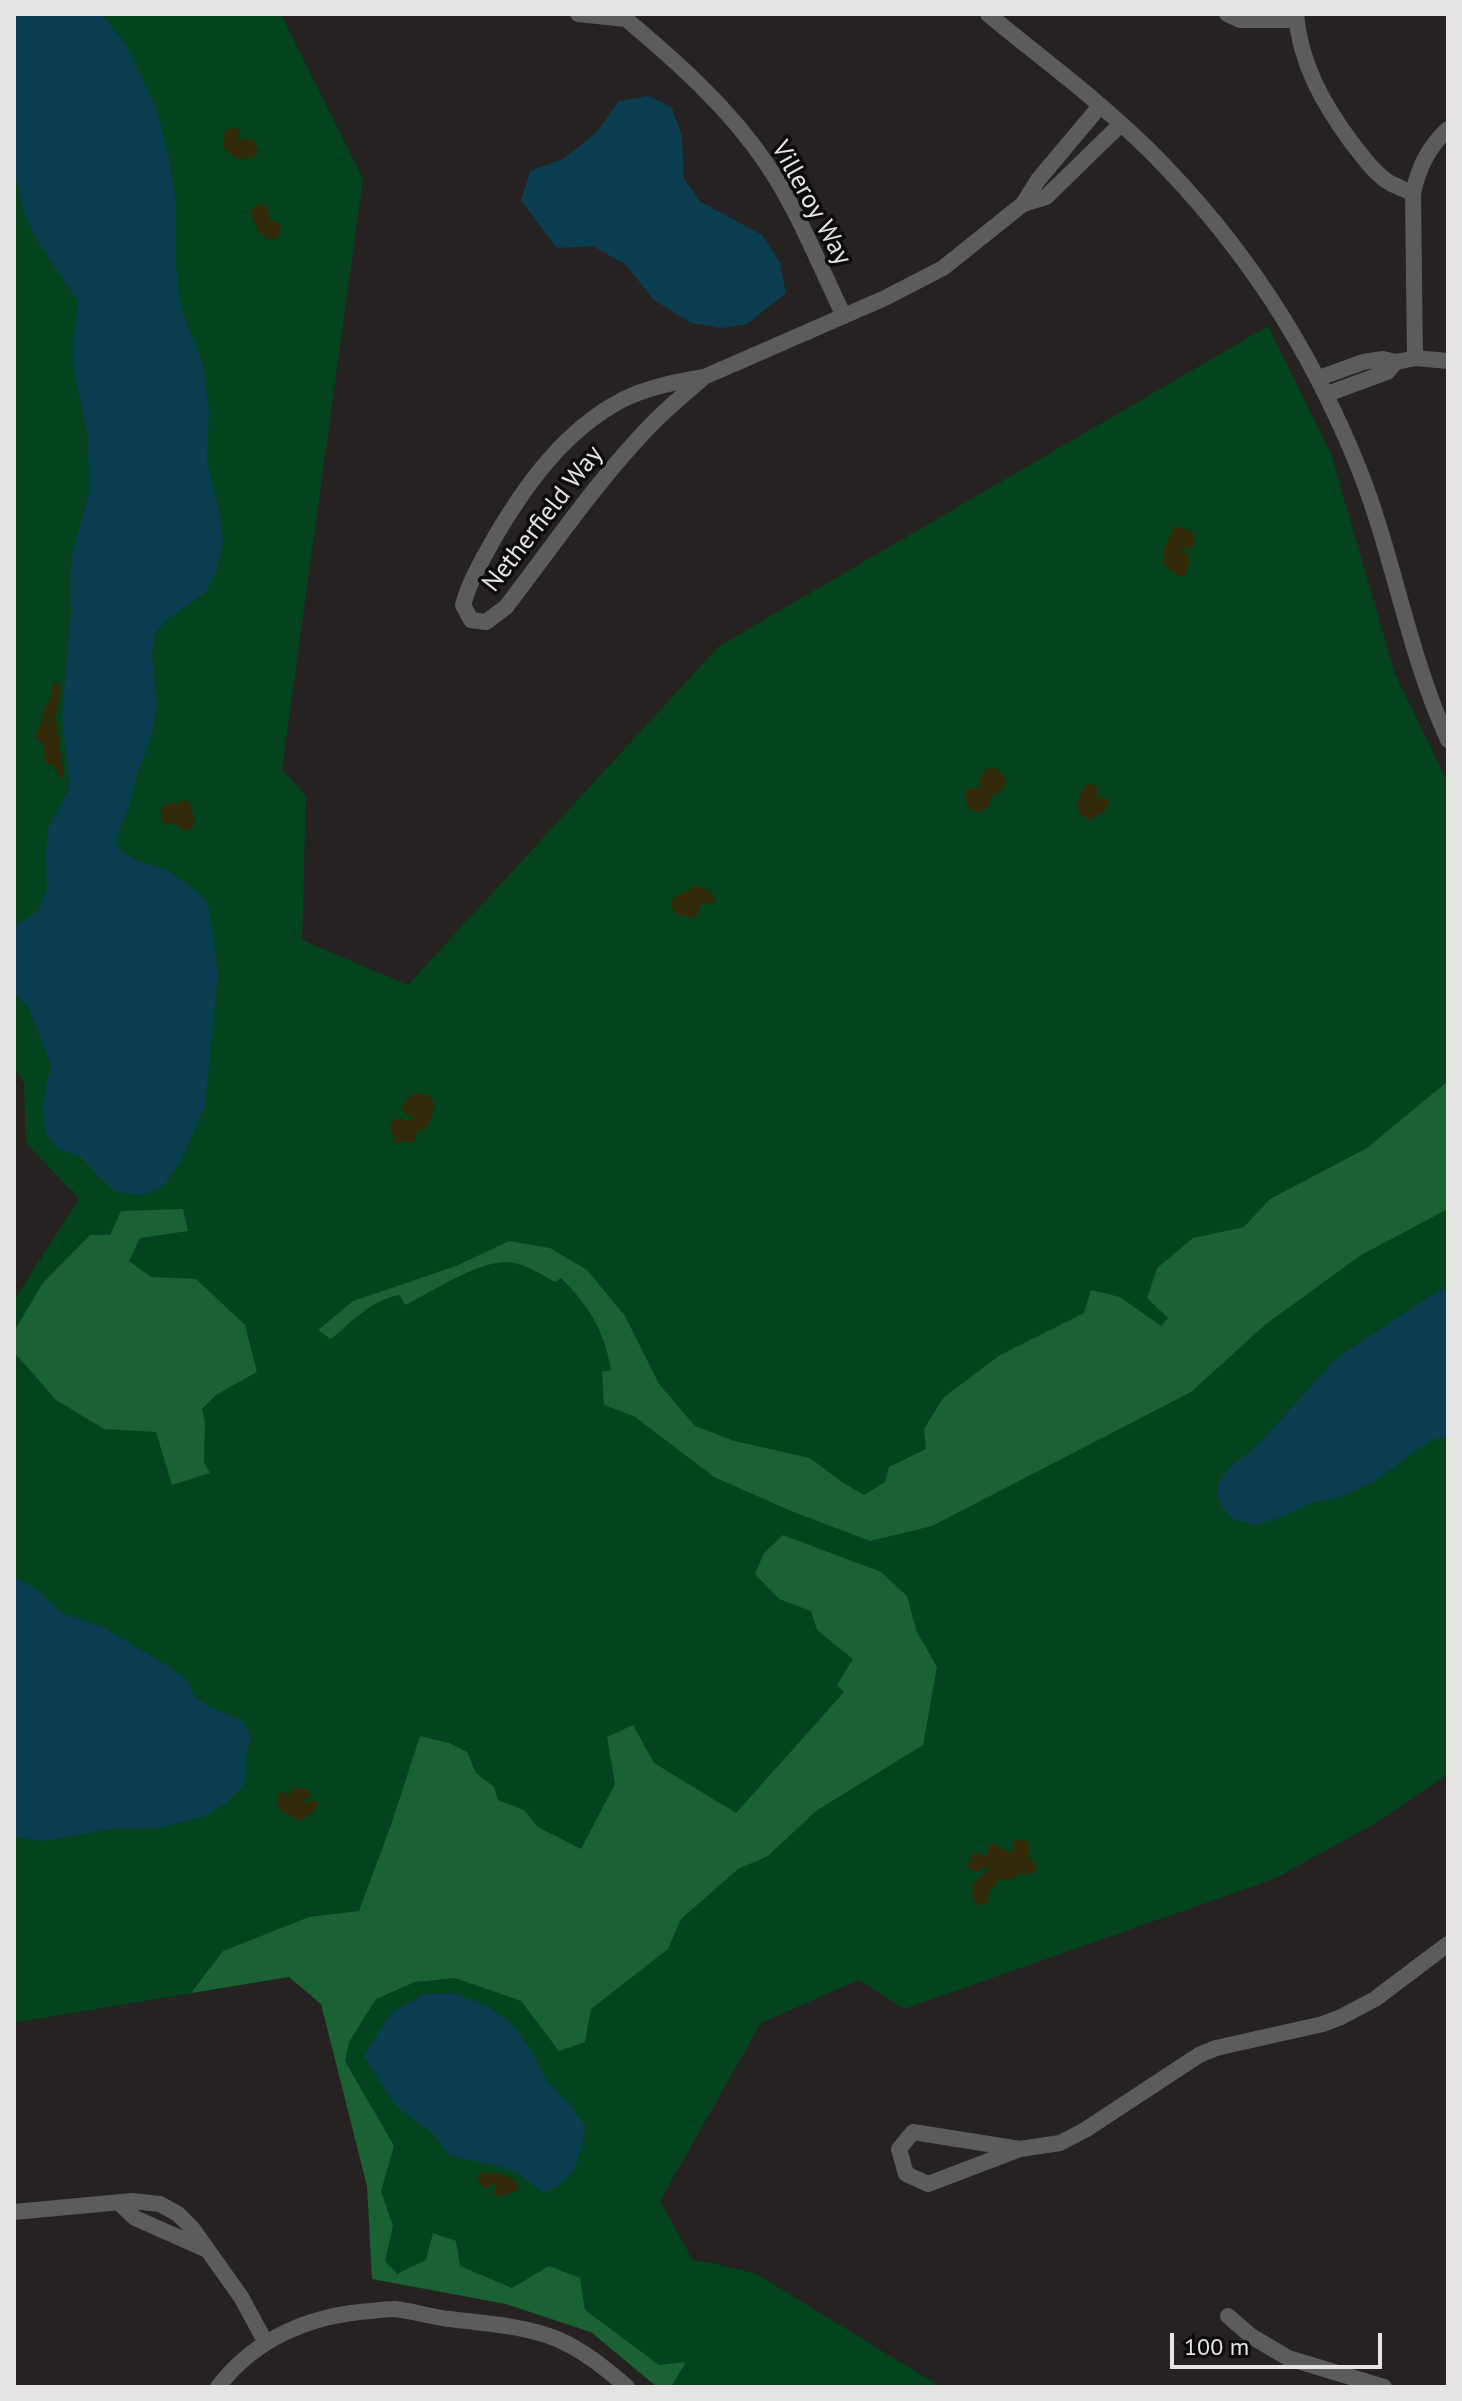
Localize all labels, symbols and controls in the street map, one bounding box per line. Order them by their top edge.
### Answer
street label: Villeroy Way [764,135,858,271]
street label: Netherfield Way [476,440,610,598]
scale bar [1174,2317,1386,2367]
text: 100 m [1184,2331,1249,2362]

